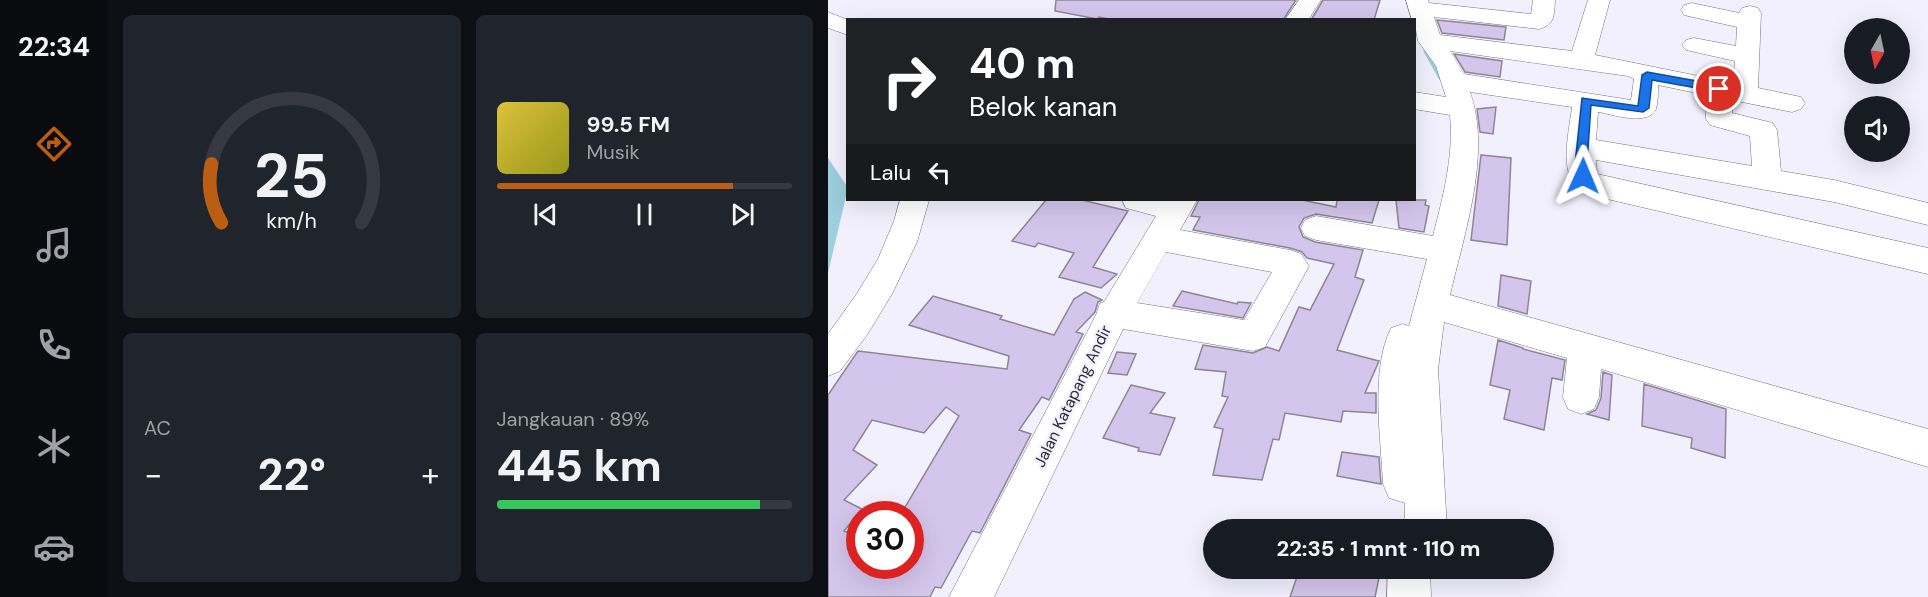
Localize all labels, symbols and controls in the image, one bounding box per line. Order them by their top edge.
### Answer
north arrow [1844,18,1910,84]
map controls [1844,18,1910,162]
text: 22:34 [18,29,90,64]
text: 40 m [969,36,1075,91]
icon: right [870,42,948,120]
pin [1693,63,1744,114]
icon: arrive [1702,72,1735,105]
text: Belok kanan [969,89,1117,124]
button: sound [1844,96,1910,162]
text: 99.5 FM [587,110,670,139]
icon: directions [33,123,75,165]
text: 25 [254,136,329,217]
text: Musik [587,139,640,165]
position arrow [1551,144,1615,208]
icon: left [923,156,956,189]
text: Lalu [870,158,911,187]
icon: previous [529,198,562,231]
icon: pause [628,198,661,231]
icon: next [726,198,759,231]
text: km/h [266,208,317,236]
icon: music [33,224,75,266]
street label: Jalan Katapang Andir [1029,322,1116,471]
icon: phone [33,324,75,366]
text: Jangkauan · 89% [497,406,649,432]
text: AC [144,415,171,441]
icon: climate [33,425,75,467]
text: 445 km [497,436,662,495]
text: 22° [258,445,326,504]
text: − [144,453,162,496]
text: + [421,453,439,496]
speed limit sign: 30 [846,501,924,579]
icon: car [33,526,75,568]
text: 22:35 · 1 mnt · 110 m [1276,534,1481,563]

